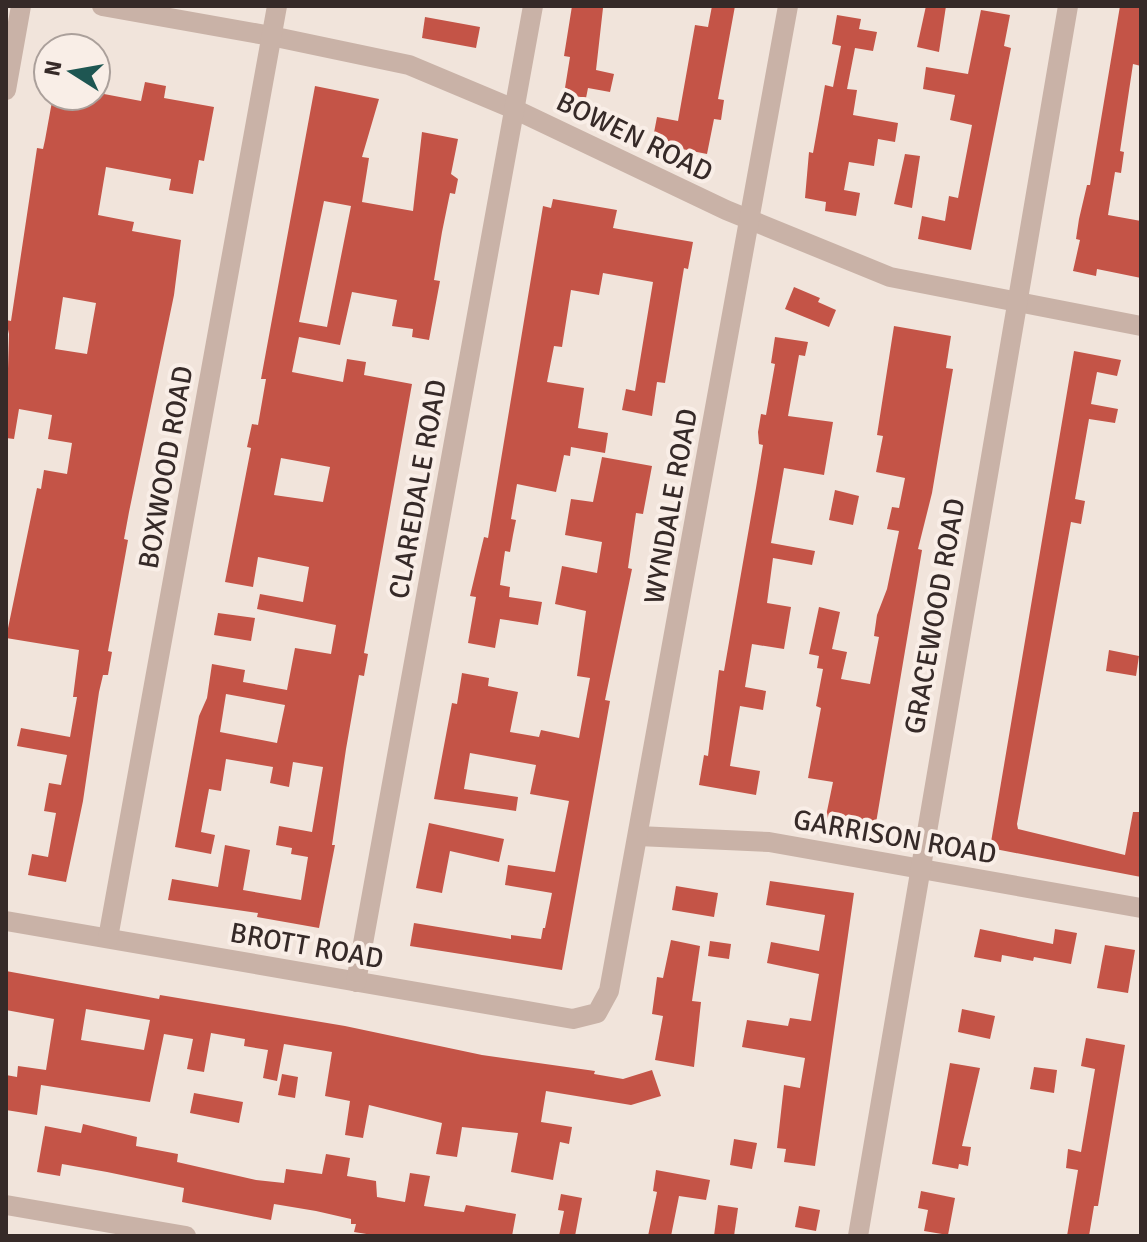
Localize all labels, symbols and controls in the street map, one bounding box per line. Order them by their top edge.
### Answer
north arrow [32,32,112,112]
text: N [38,58,68,78]
street label: BOWEN ROAD [551,84,718,189]
street label: BOXWOOD ROAD [131,363,201,571]
street label: CLAREDALE ROAD [382,377,454,601]
street label: WYNDALE ROAD [637,406,705,607]
street label: GRACEWOOD ROAD [898,496,972,737]
street label: GARRISON ROAD [791,802,999,872]
street label: BROTT ROAD [227,916,386,976]

